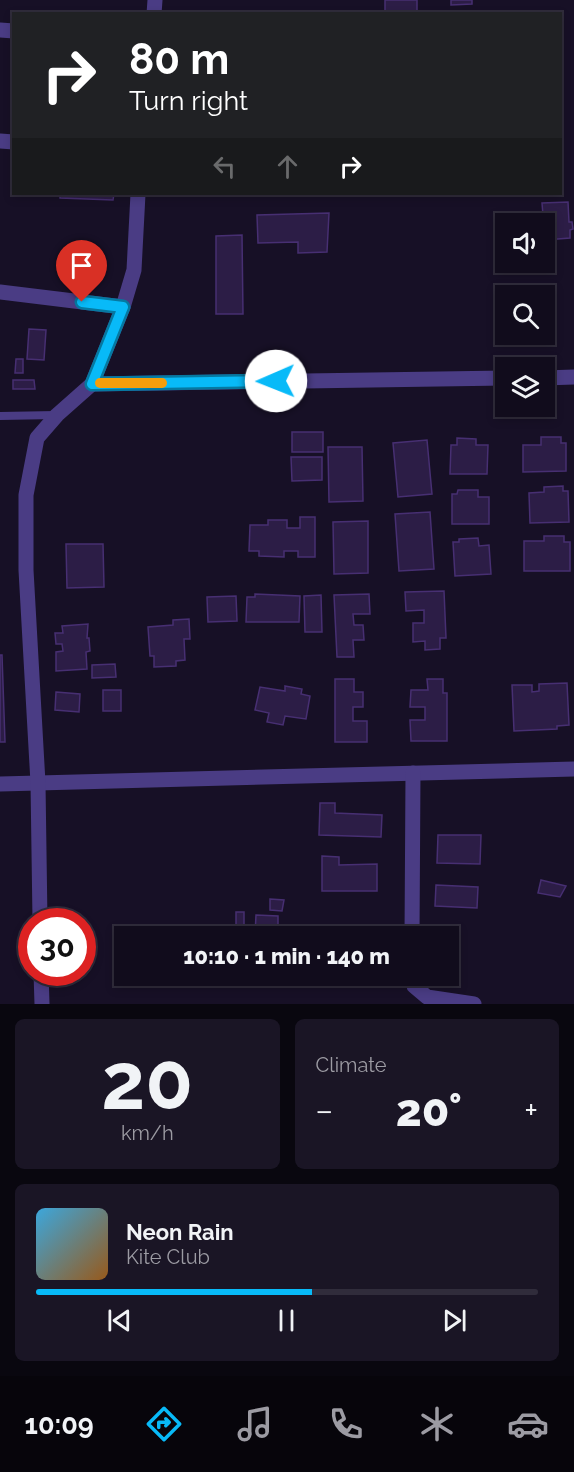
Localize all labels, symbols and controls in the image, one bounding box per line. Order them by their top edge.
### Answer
text: 80 m [129,35,229,84]
icon: right [30,36,108,114]
text: Turn right [129,85,248,116]
icon: left [208,150,241,183]
icon: ahead [271,150,304,183]
icon: right [334,150,367,183]
map controls [495,213,555,417]
button: sound [495,213,555,273]
pin [56,240,107,302]
icon: arrive [65,249,98,282]
button: search [495,285,555,345]
position arrow [244,349,308,413]
button: layers [495,357,555,417]
speed limit sign: 30 [18,908,96,986]
text: 10:10 · 1 min · 140 m [183,943,390,969]
text: 20 [101,1036,193,1127]
text: Climate [316,1053,387,1077]
text: 20° [396,1084,462,1137]
text: − [316,1091,333,1130]
text: + [524,1091,538,1130]
text: km/h [121,1121,174,1145]
text: Neon Rain [126,1219,234,1245]
text: Kite Club [126,1245,210,1269]
icon: previous [103,1304,136,1337]
icon: pause [270,1304,303,1337]
icon: next [438,1304,471,1337]
icon: directions [143,1403,185,1445]
icon: music [234,1403,276,1445]
icon: phone [325,1403,367,1445]
icon: climate [416,1403,458,1445]
icon: car [507,1403,549,1445]
text: 10:09 [25,1409,94,1440]

